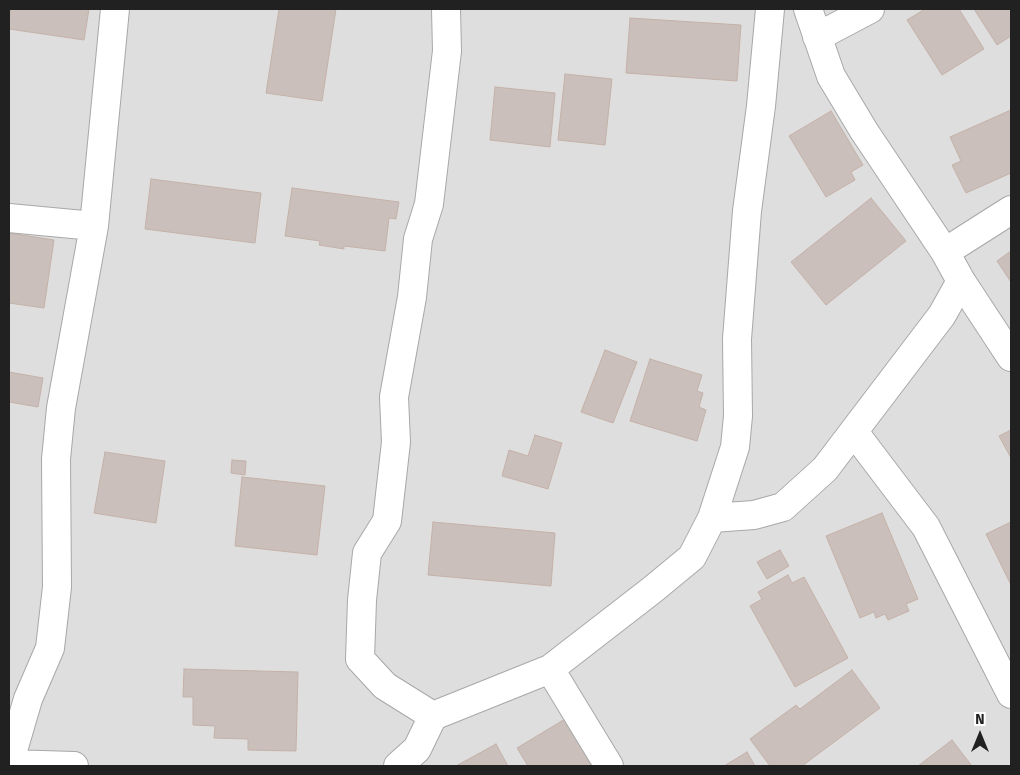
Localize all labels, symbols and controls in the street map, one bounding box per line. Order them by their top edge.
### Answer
north arrow [955,710,1005,760]
text: N [975,711,985,728]

